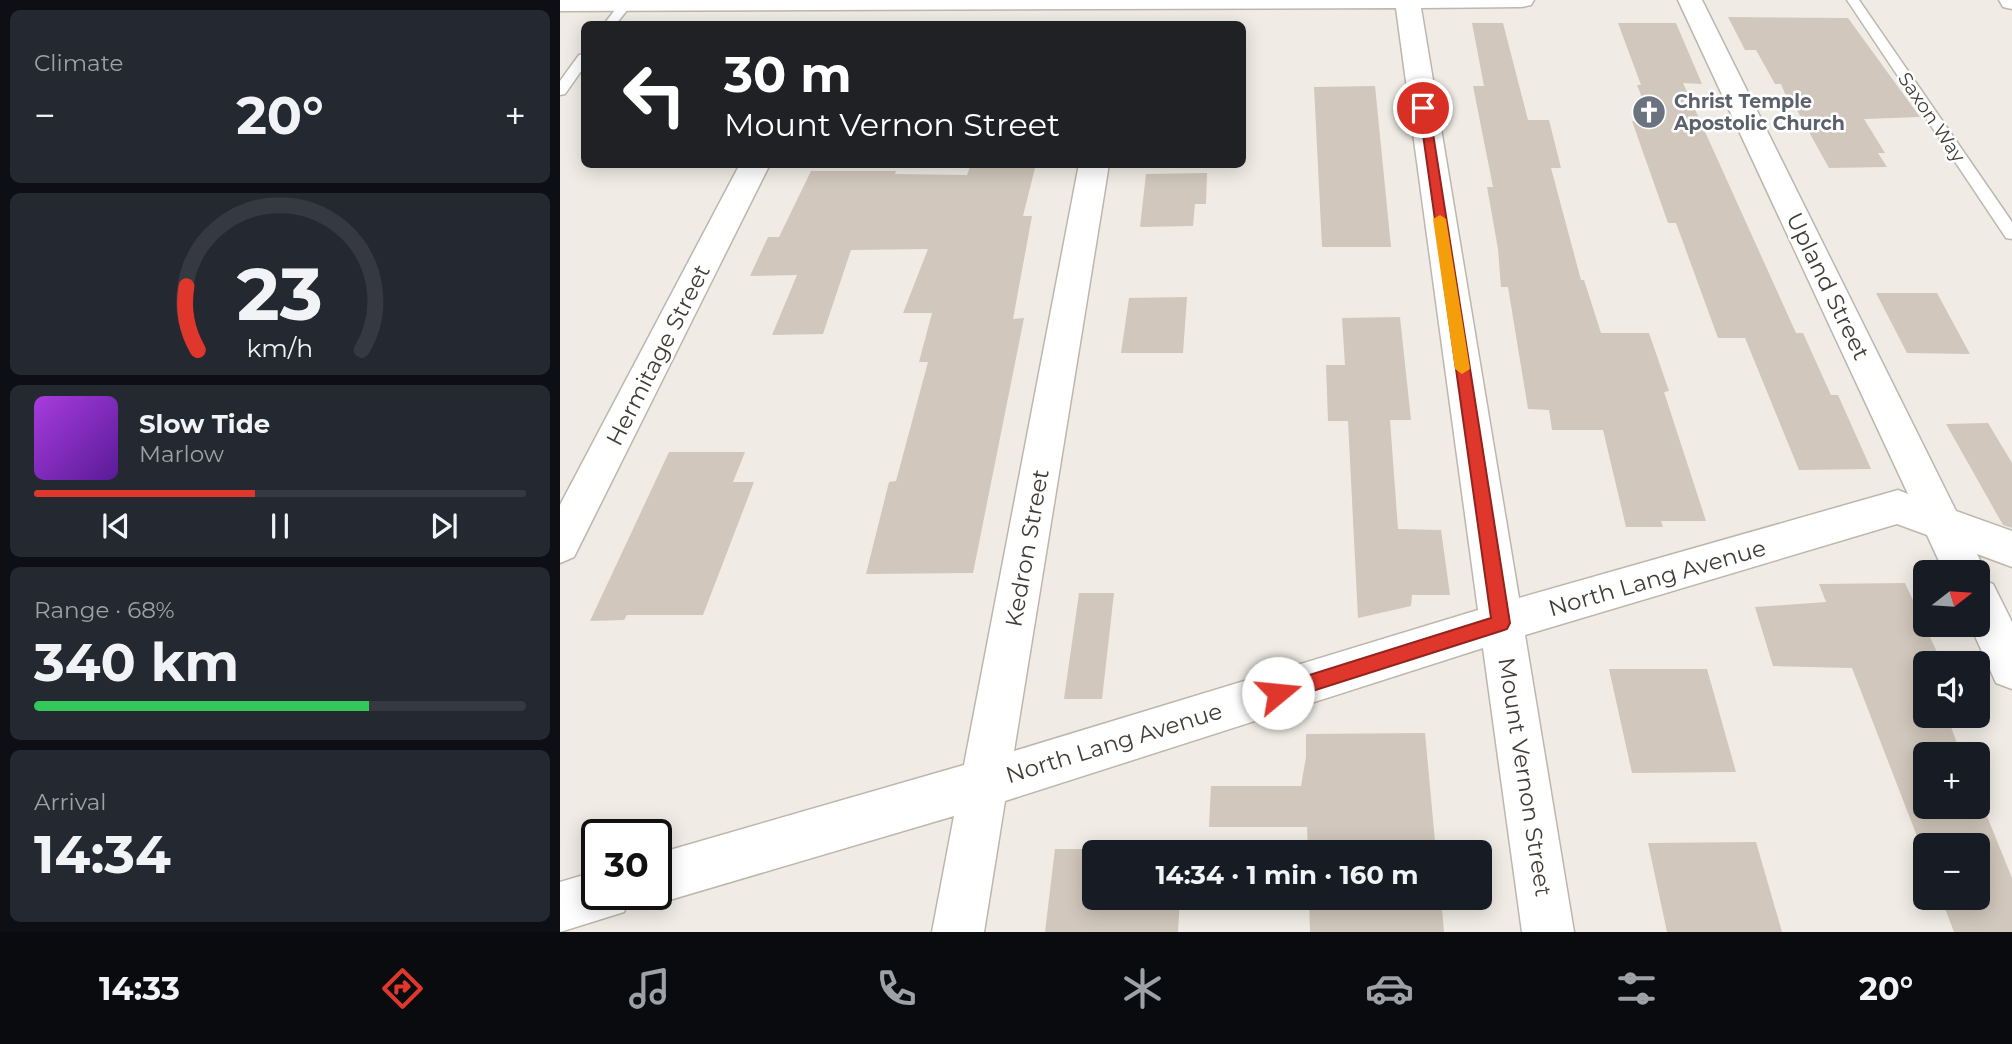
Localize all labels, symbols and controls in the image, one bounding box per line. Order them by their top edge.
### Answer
text: 30 m [724,45,852,104]
text: Climate [34,49,123,77]
icon: left [609,49,700,140]
street label: Saxon Way [1893,68,1970,167]
pin [1393,78,1453,138]
text: 20° [236,84,324,147]
icon: arrive [1404,89,1442,127]
place label: Christ Temple Apostolic Church [1673,90,1845,135]
text: − [34,92,56,139]
text: + [504,92,526,139]
church icon: Christ Temple Apostolic Church [1630,93,1668,131]
text: Mount Vernon Street [724,105,1060,144]
street label: Upland Street [1780,208,1876,364]
text: 23 [237,250,323,338]
street label: Hermitage Street [600,260,716,450]
text: km/h [247,332,313,362]
text: Slow Tide [139,408,270,440]
text: Marlow [139,440,224,468]
street label: Kedron Street [999,467,1055,629]
icon: previous [97,507,135,545]
icon: pause [261,507,299,545]
icon: next [425,507,463,545]
street label: North Lang Avenue [1545,534,1769,622]
north arrow [1913,560,1990,637]
map controls [1913,560,1990,910]
text: Range · 68% [34,596,175,624]
text: 340 km [34,631,239,694]
button: sound [1913,651,1990,728]
position arrow [1241,656,1315,730]
street label: Mount Vernon Street [1492,656,1558,898]
street label: North Lang Avenue [1002,697,1226,789]
button: + [1913,742,1990,819]
text: Arrival [34,788,107,816]
speed limit sign: 30 [581,819,672,910]
text: 14:34 [34,823,171,886]
button: − [1913,833,1990,910]
text: 14:34 · 1 min · 160 m [1155,859,1419,891]
icon: directions [378,964,427,1013]
icon: music [625,964,674,1013]
icon: phone [872,964,921,1013]
icon: climate [1118,964,1167,1013]
icon: car [1365,964,1414,1013]
icon: filters [1612,964,1661,1013]
text: 14:33 [99,969,180,1008]
text: 20° [1859,969,1913,1008]

